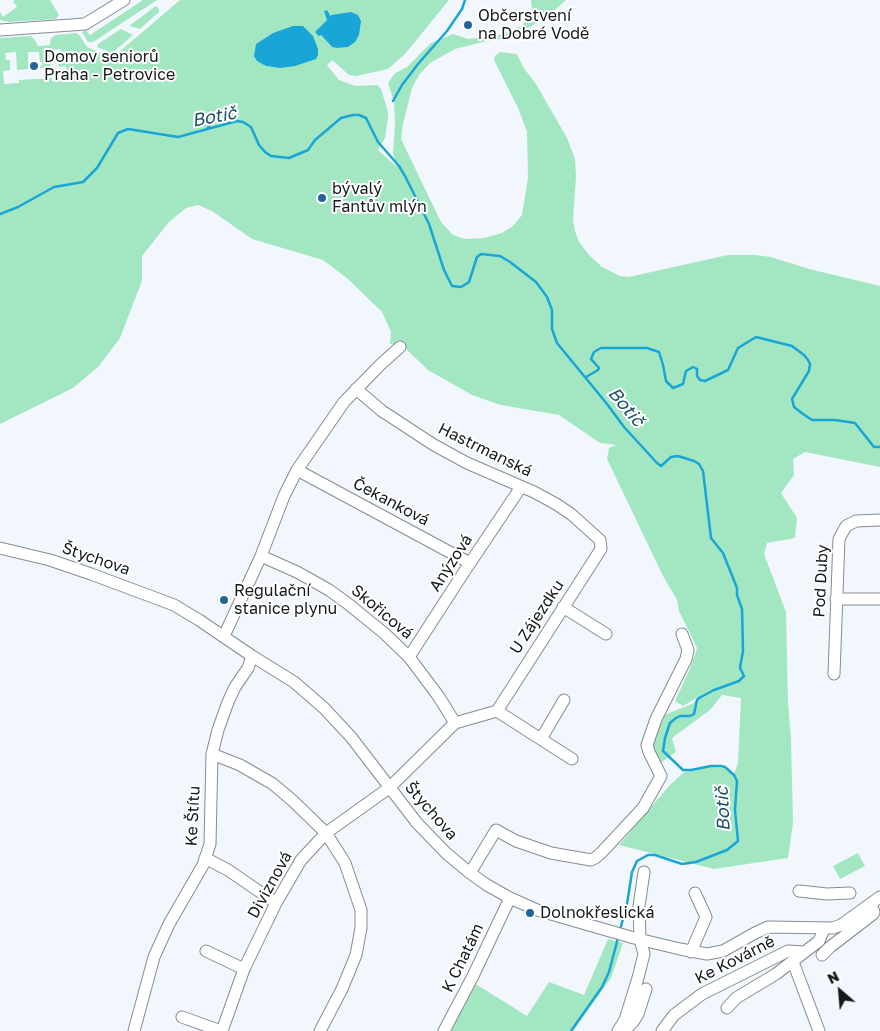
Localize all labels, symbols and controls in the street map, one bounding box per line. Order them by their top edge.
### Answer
place label: Občerstvení na Dobré Vodě [478,6,589,44]
marker: Občerstvení na Dobré Vodě [462,19,474,31]
place label: Domov seniorů Praha - Petrovice [44,47,175,85]
marker: Domov seniorů Praha - Petrovice [28,60,40,72]
water label: Botič [190,102,238,132]
place label: bývalý Fantův mlýn [332,179,427,217]
marker: bývalý Fantův mlýn [316,192,328,204]
water label: Botič [603,383,649,431]
street label: Hastrmanská [435,419,535,481]
street label: Čekanková [350,474,432,530]
street label: Anýzová [425,531,477,595]
street label: Štychova [59,538,133,580]
street label: Pod Duby [809,544,833,618]
street label: U Zájezdku [506,576,568,658]
place label: Regulační stanice plynu [234,581,337,619]
street label: Skořicová [347,581,417,643]
marker: Regulační stanice plynu [218,594,230,606]
street label: Štychova [401,778,461,844]
street label: Ke Štítu [182,785,204,847]
water label: Botič [711,786,735,832]
street label: Diviznová [244,848,296,922]
place label: Dolnokřeslická [540,903,654,923]
marker: Dolnokřeslická [524,907,536,919]
street label: K Chatám [438,920,488,996]
street label: Ke Kovárně [692,932,778,988]
north arrow [815,966,865,1016]
text: N [824,967,842,987]

